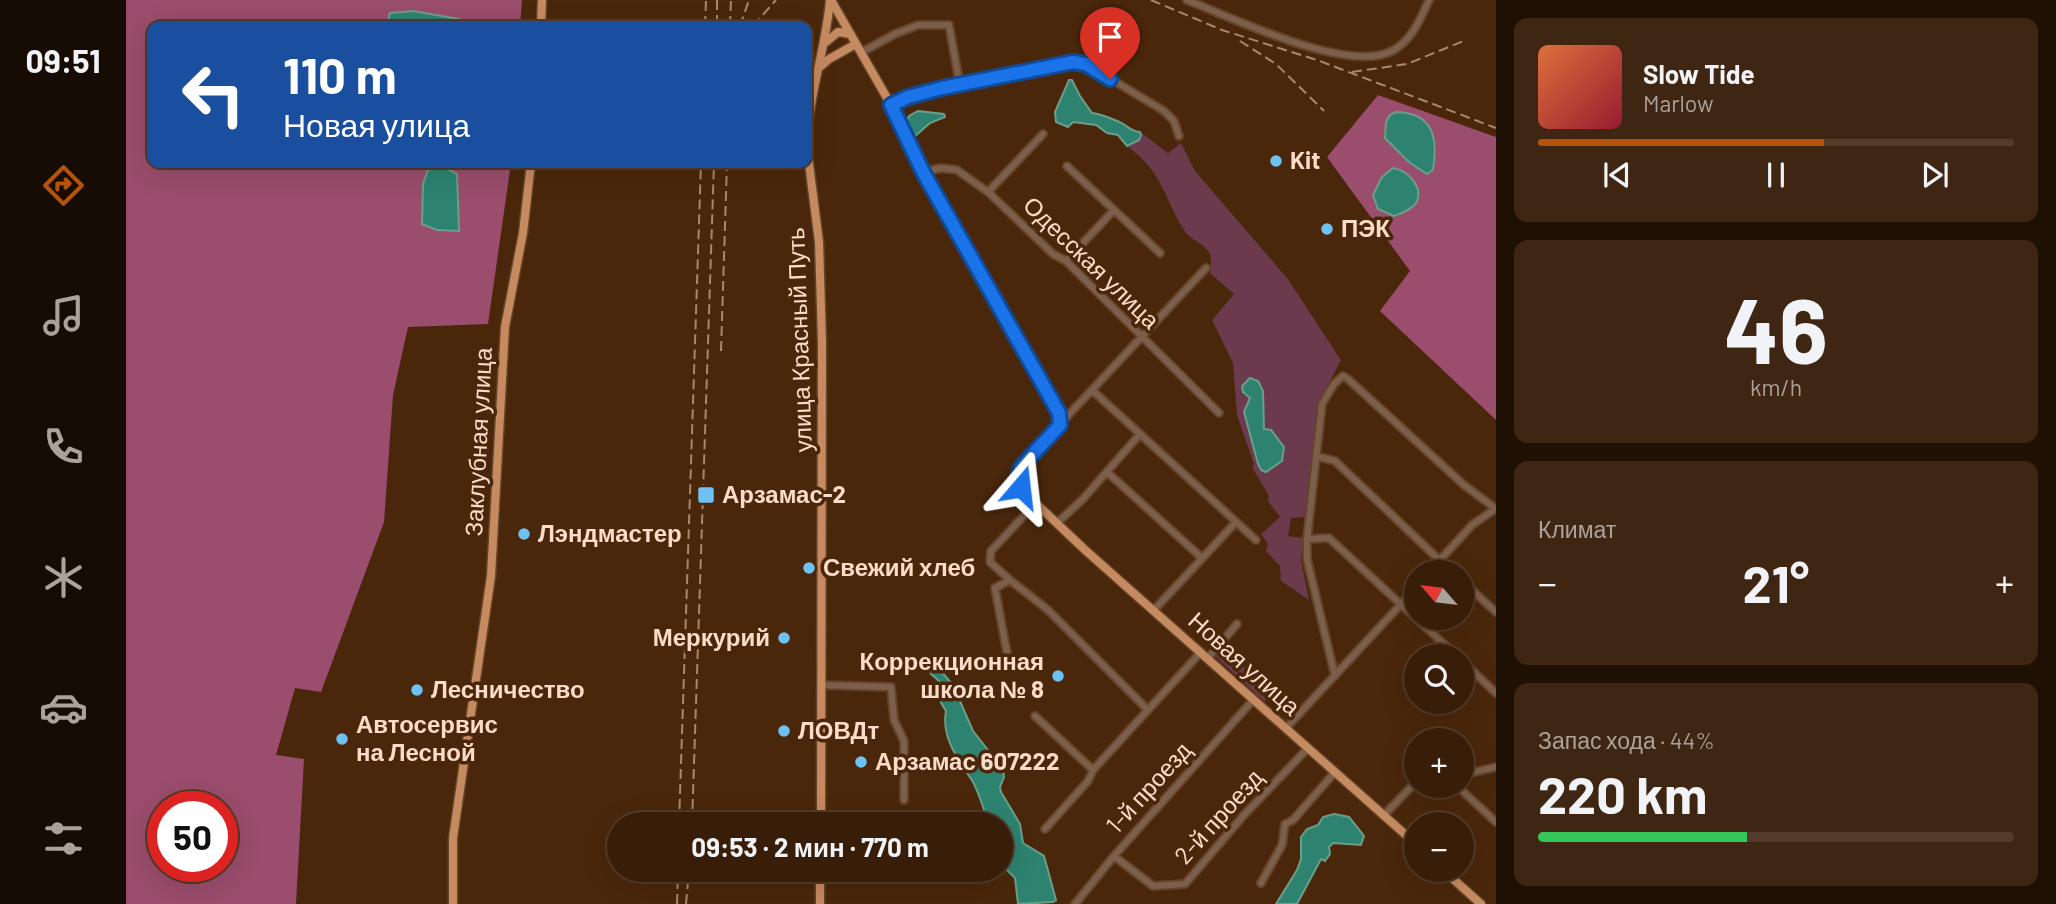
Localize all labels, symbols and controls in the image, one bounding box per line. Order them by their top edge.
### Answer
pin [1080,7,1140,79]
icon: arrive [1091,18,1129,56]
text: 09:51 [25,41,101,79]
text: 110 m [283,45,397,104]
icon: left [168,49,259,140]
text: Slow Tide [1643,58,1755,89]
text: Marlow [1643,89,1714,117]
text: Новая улица [283,105,470,143]
place label: Kit [1290,145,1320,174]
marker: Kit [1268,153,1284,169]
icon: previous [1598,156,1636,194]
icon: pause [1757,156,1795,194]
icon: next [1916,156,1954,194]
icon: directions [39,161,88,210]
street label: Одесская улица [1018,190,1166,335]
place label: ПЭК [1341,213,1390,242]
marker: ПЭК [1319,221,1335,237]
street label: улица Красный Путь [780,227,817,453]
text: 46 [1724,273,1828,382]
icon: music [39,291,88,340]
street label: Заклубная улица [458,346,497,537]
text: km/h [1750,373,1802,401]
icon: phone [39,422,88,471]
position arrow [984,450,1058,524]
place label: Арзамас-2 [722,479,846,508]
marker: Арзамас-2 [696,485,716,505]
text: Климат [1538,515,1616,543]
place label: Лэндмастер [538,518,682,547]
marker: Лэндмастер [516,526,532,542]
text: 21° [1743,551,1809,613]
place label: Свежий хлеб [823,552,975,581]
icon: climate [39,553,88,602]
text: − [1538,559,1557,605]
text: + [1995,559,2014,605]
marker: Свежий хлеб [801,560,817,576]
north arrow [1404,560,1474,630]
map controls [1404,560,1474,882]
street label: Новая улица [1183,605,1307,721]
place label: Меркурий [653,622,770,651]
marker: Меркурий [776,630,792,646]
button: search [1404,644,1474,714]
place label: Коррекционная школа № 8 [860,646,1044,703]
marker: Коррекционная школа № 8 [1050,668,1066,684]
place label: Лесничество [431,674,585,703]
marker: Лесничество [409,682,425,698]
icon: car [39,683,88,732]
place label: Автосервис на Лесной [356,709,498,766]
place label: ЛОВДт [798,715,880,744]
marker: ЛОВДт [776,723,792,739]
text: Запас хода · 44% [1538,726,1715,754]
button: + [1404,728,1474,798]
marker: Автосервис на Лесной [334,731,350,747]
street label: 1-й проезд [1099,735,1196,839]
place label: Арзамас 607222 [875,746,1059,775]
marker: Арзамас 607222 [853,754,869,770]
text: 220 km [1538,762,1707,824]
street label: 2-й проезд [1168,763,1268,869]
speed limit sign: 50 [147,791,238,882]
button: − [1404,812,1474,882]
icon: filters [39,814,88,863]
text: 09:53 · 2 мин · 770 m [691,831,929,862]

